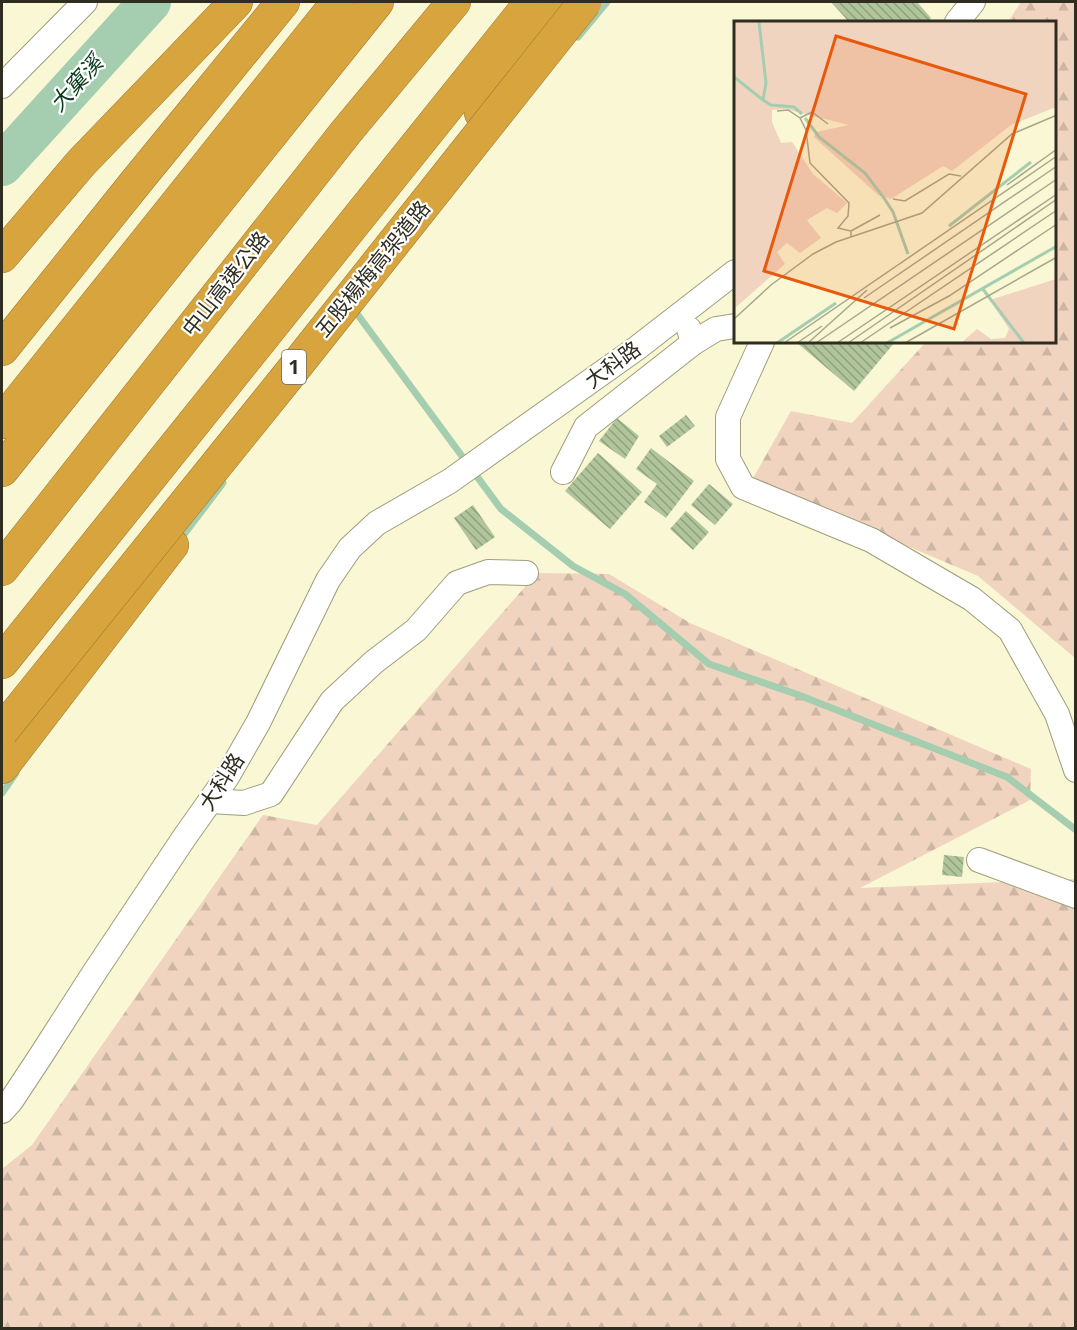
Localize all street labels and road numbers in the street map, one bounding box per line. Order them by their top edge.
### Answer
street label: 五股楊梅高架道路 [308,194,436,342]
street label: 中山高速公路 [175,225,275,342]
street label: 大科路 [579,334,646,394]
road number: 1 [282,350,306,384]
street label: 大科路 [192,747,250,815]

